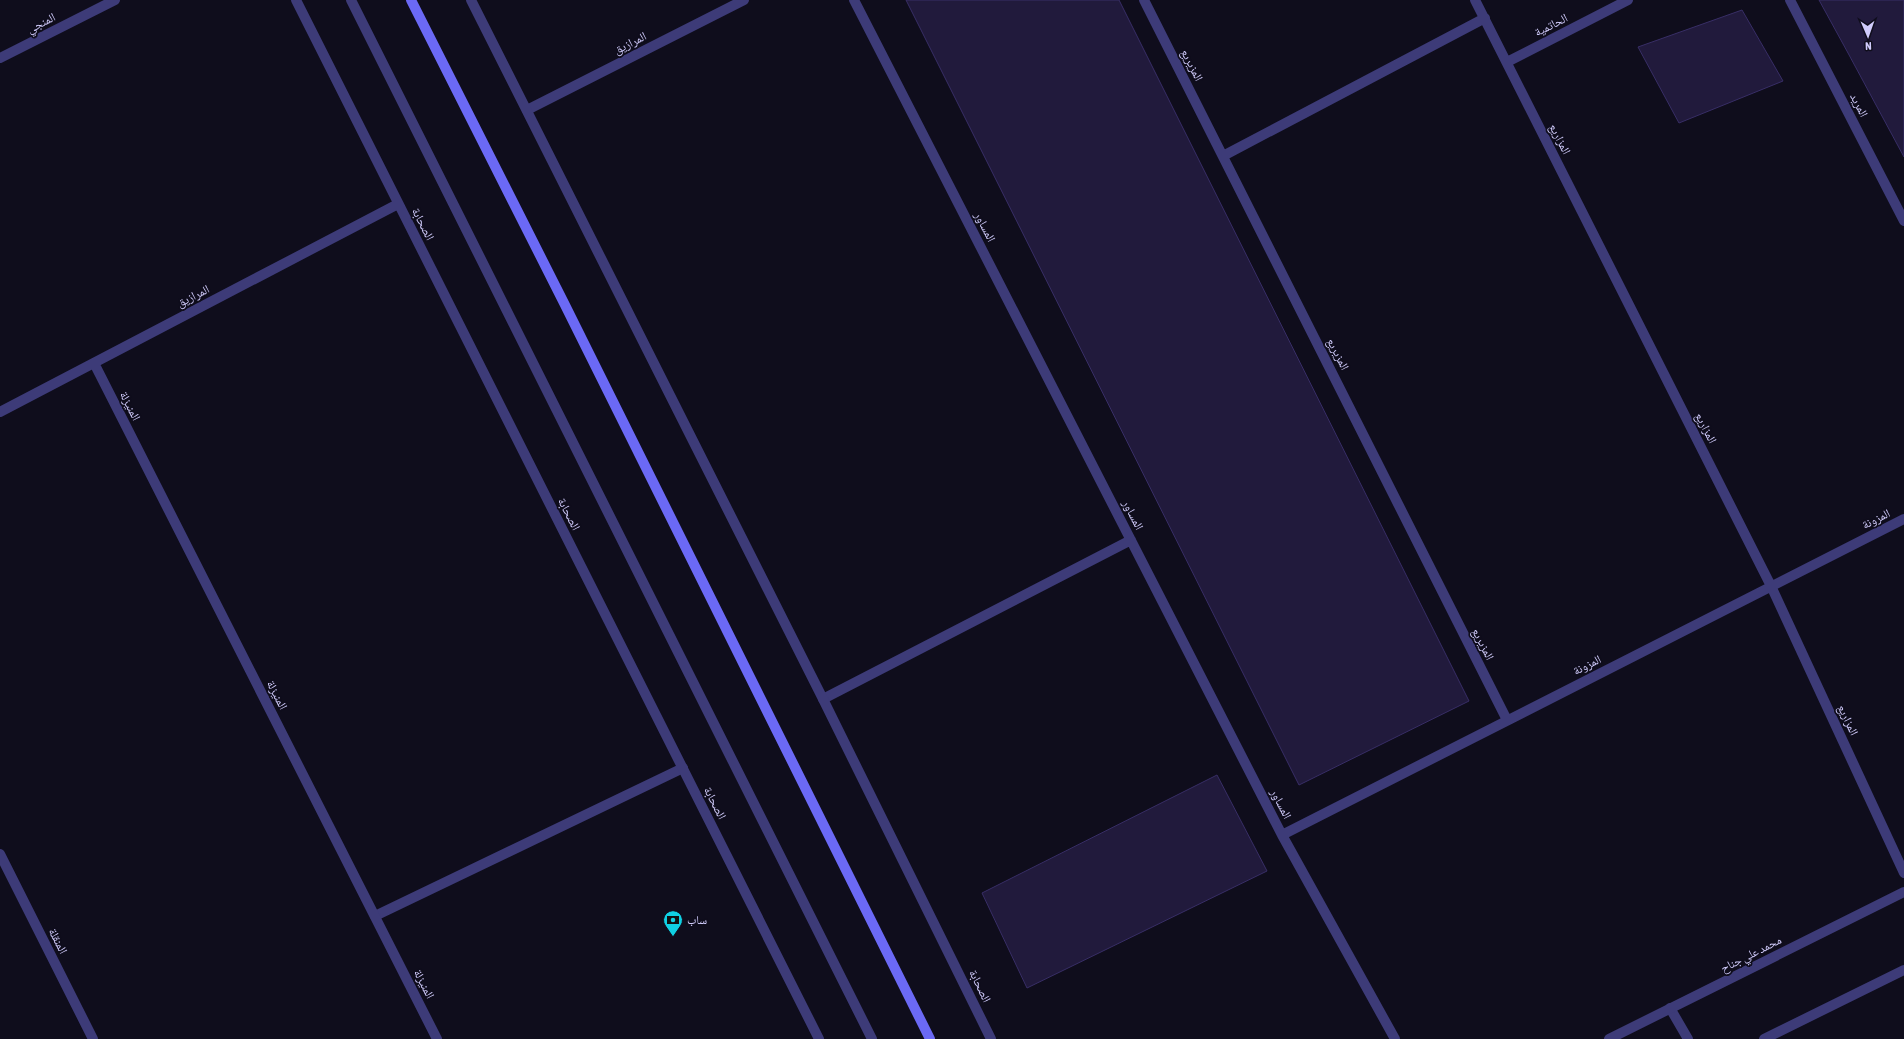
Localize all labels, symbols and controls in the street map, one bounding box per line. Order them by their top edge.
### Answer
street label: المنجي [24,10,59,39]
street label: الحاتمية [1532,11,1570,39]
north arrow [1848,16,1888,56]
street label: المرازيق [611,29,649,57]
text: N [1865,40,1872,52]
street label: المزيريع [1178,47,1206,84]
street label: المريد [1847,91,1871,120]
street label: المزاريع [1546,121,1574,157]
street label: الصحابة [409,205,437,243]
street label: المساور [971,209,998,244]
street label: المرازيق [174,282,212,310]
street label: المزيريع [1324,336,1352,373]
street label: المنيزلة [117,389,143,423]
street label: المزاريع [1692,410,1720,446]
street label: الصحابة [555,495,583,533]
street label: المساور [1119,497,1146,532]
street label: المزونة [1860,506,1892,532]
street label: المزيريع [1469,626,1497,663]
street label: المزونة [1571,652,1603,678]
street label: المنيزلة [264,678,290,712]
street label: المزاريع [1835,702,1861,738]
street label: الصحابة [701,784,729,822]
street label: المساور [1267,786,1294,821]
bank icon: ساب [662,909,684,937]
place label: ساب [687,913,707,927]
street label: المنقلة [46,926,70,956]
street label: محمد علي جناح [1718,933,1785,978]
street label: المنيزلة [411,967,437,1001]
street label: الصحابة [966,967,994,1005]

